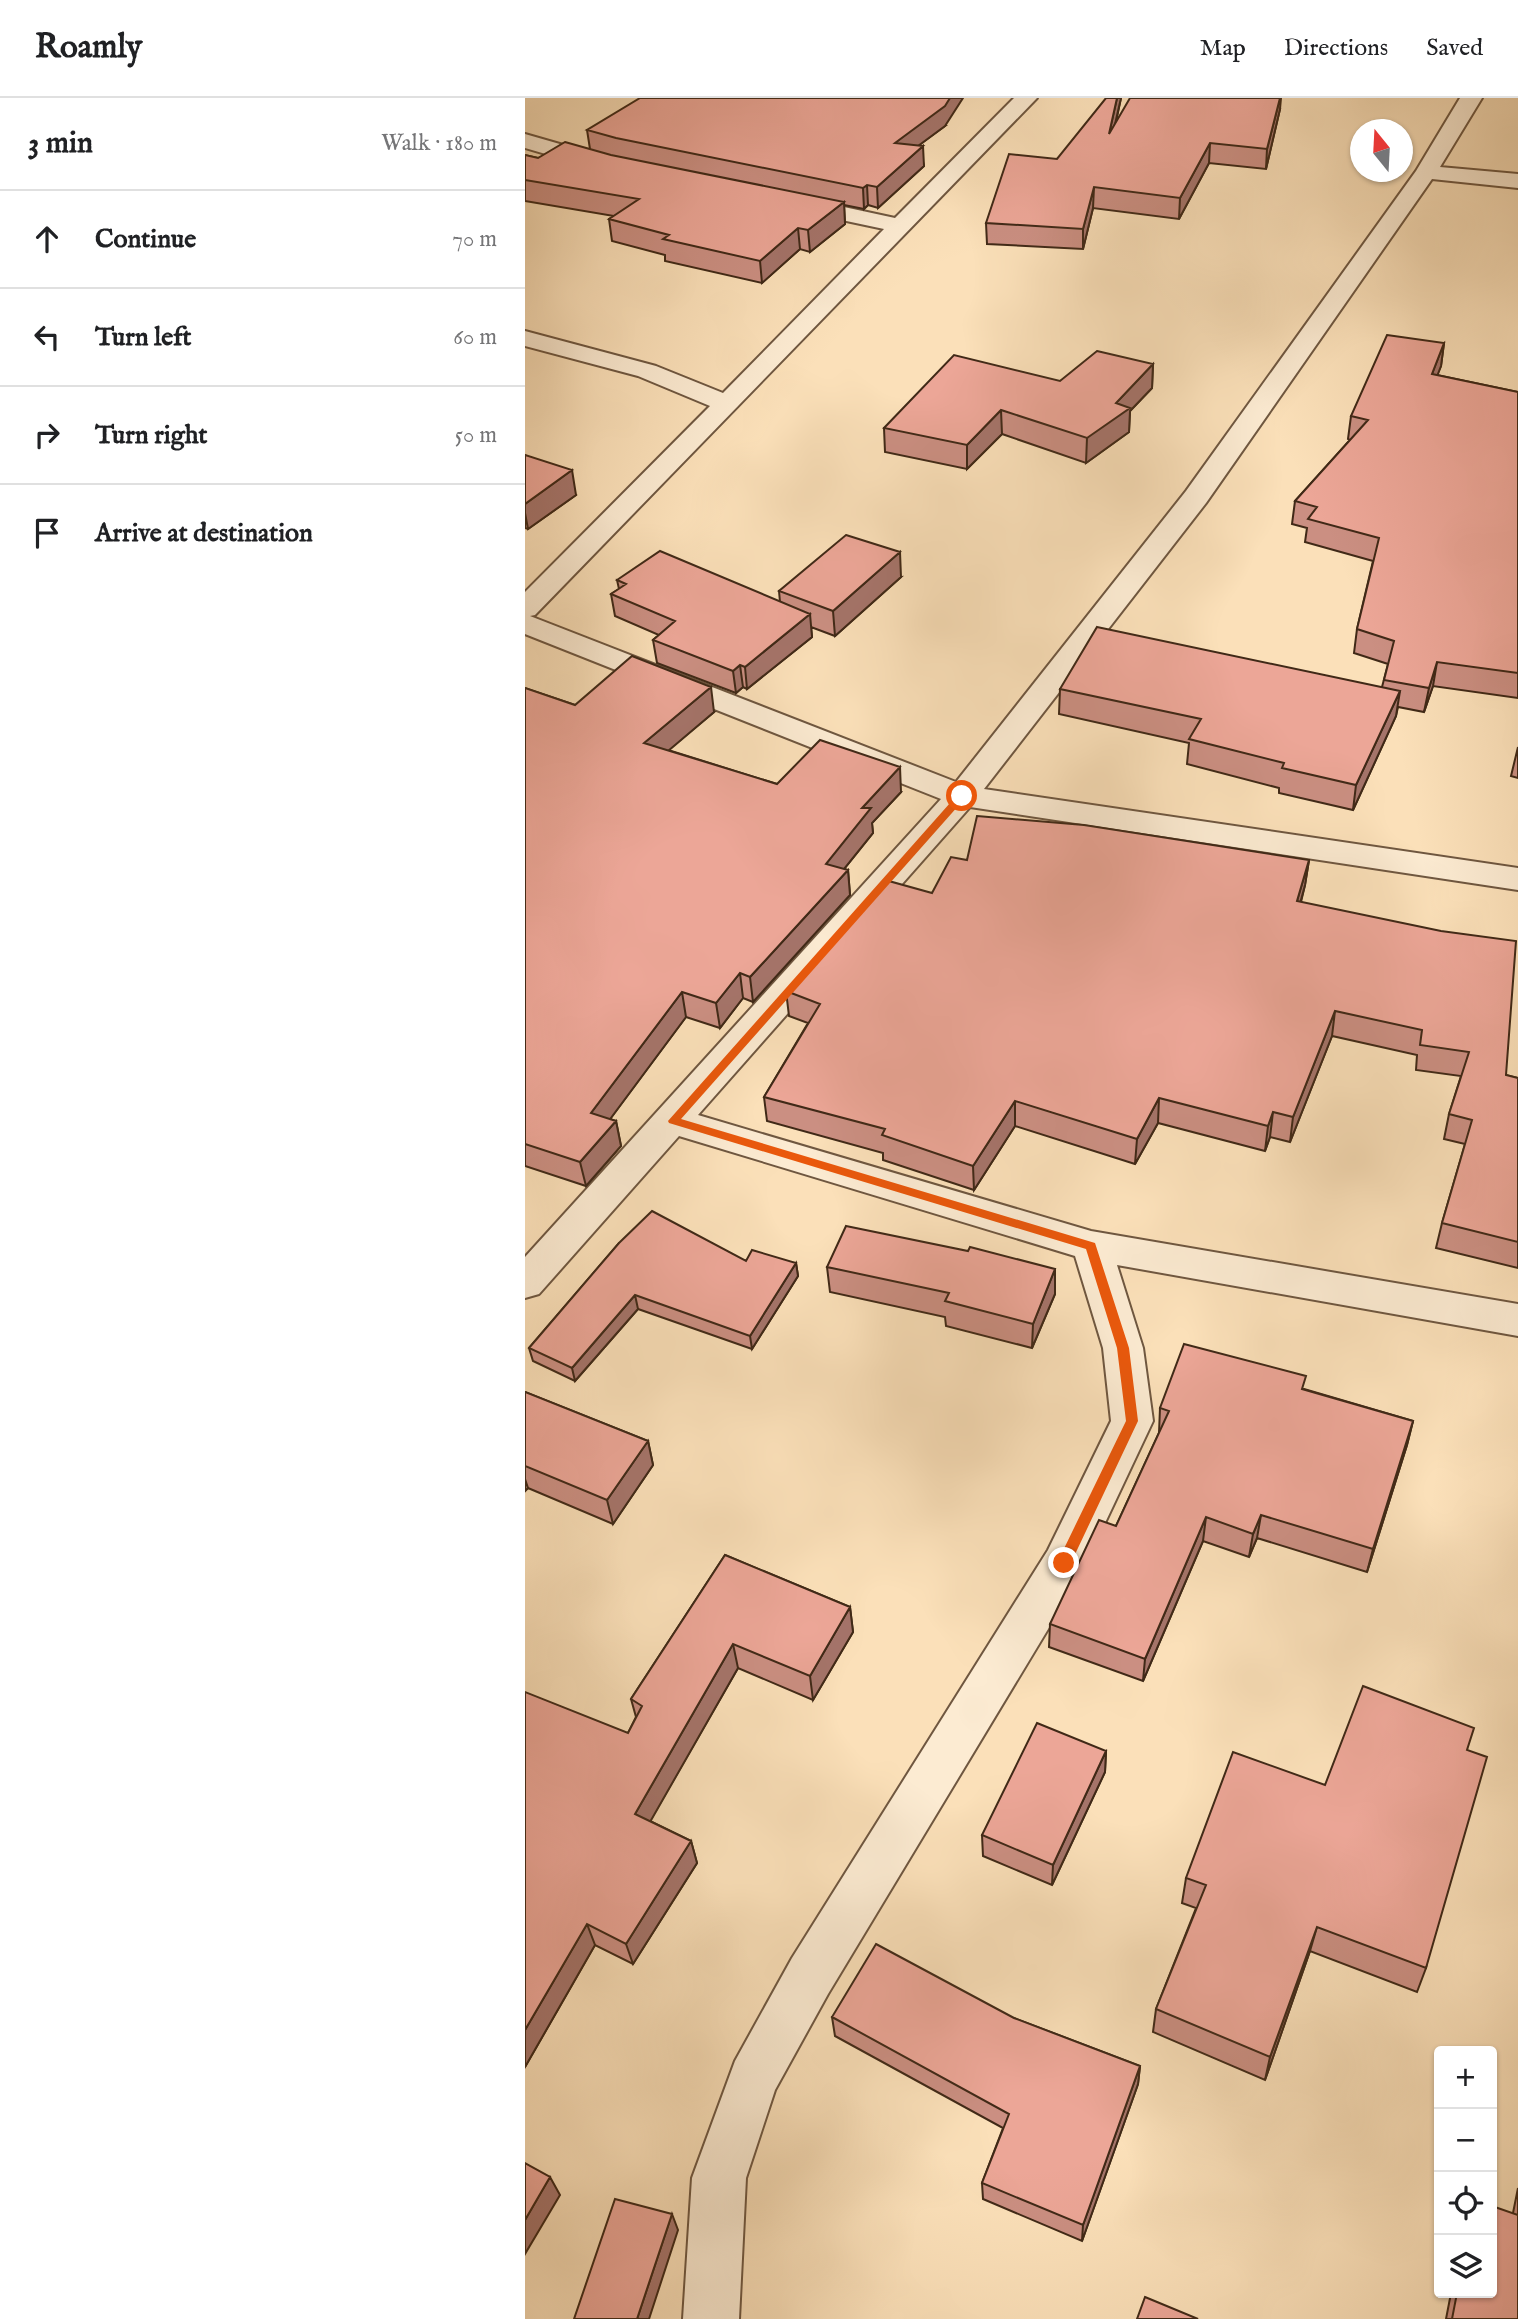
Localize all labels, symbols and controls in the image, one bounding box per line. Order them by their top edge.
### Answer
text: Roamly [35,27,142,69]
text: Map [1200,33,1246,64]
text: Directions [1284,33,1388,64]
text: Saved [1426,33,1483,64]
north arrow [1350,119,1413,182]
text: 3 min [28,125,93,163]
text: Walk · 180 m [381,129,497,158]
icon: ahead [28,220,66,258]
text: Continue [95,223,196,256]
text: 70 m [452,225,497,254]
icon: left [28,318,66,356]
text: Turn left [95,321,192,354]
text: 60 m [453,323,497,352]
icon: right [28,416,66,454]
text: Turn right [95,419,208,452]
text: 50 m [455,421,497,450]
icon: arrive [28,514,66,552]
text: Arrive at destination [95,517,313,550]
route start [946,780,977,811]
route end [1048,1547,1079,1578]
map controls [1434,2046,1497,2298]
button: + [1434,2046,1497,2109]
button: − [1434,2109,1497,2172]
button: locate [1434,2172,1497,2235]
button: layers [1434,2235,1497,2298]

